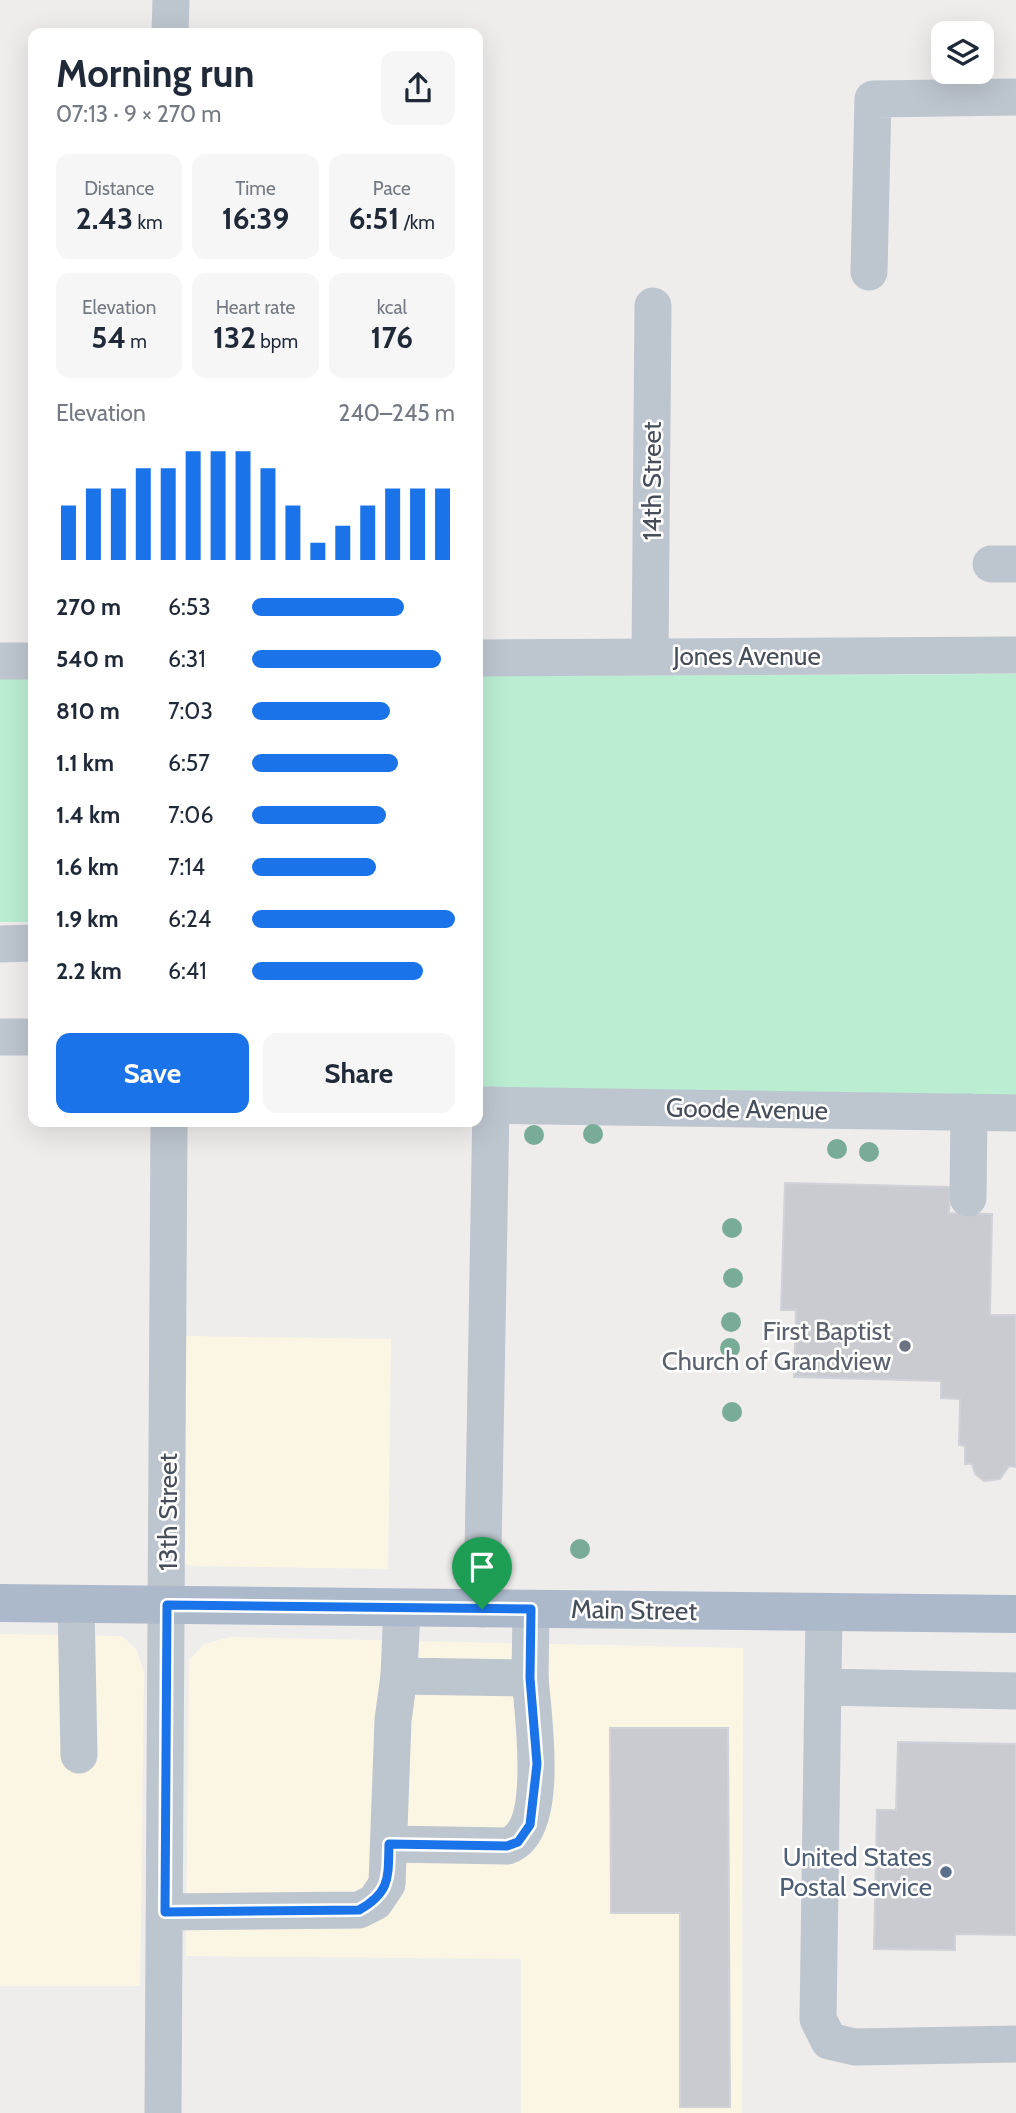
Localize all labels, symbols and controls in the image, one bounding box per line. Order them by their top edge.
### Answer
map controls [931,21,994,84]
button: layers [931,21,994,84]
text: Morning run [56,50,255,97]
button: share [381,51,455,125]
text: 07:13 · 9 × 270 m [56,100,221,128]
text: Distance [84,177,154,200]
text: Time [235,177,276,200]
text: Pace [373,177,411,200]
text: 2.43 [76,200,133,237]
text: 16:39 [222,200,289,237]
text: 6:51 [349,200,399,237]
text: km [133,211,163,234]
text: /km [399,211,435,234]
text: Elevation [82,296,156,319]
text: Heart rate [216,296,295,319]
text: kcal [377,296,407,319]
text: 54 [91,319,126,356]
text: 132 [213,319,256,356]
text: 176 [371,319,413,356]
text: m [126,330,147,353]
text: bpm [256,330,298,353]
text: Elevation [56,399,146,427]
text: 240–245 m [338,399,455,427]
street label: 14th Street [636,421,668,541]
text: 270 m [56,593,121,621]
text: 6:53 [168,593,211,621]
street label: Jones Avenue [672,640,821,672]
text: 540 m [56,645,124,673]
text: 6:31 [168,645,206,673]
text: 810 m [56,697,120,725]
text: 7:03 [168,697,213,725]
text: 1.1 km [56,749,114,777]
text: 6:57 [168,749,210,777]
text: 1.4 km [56,801,120,829]
text: 7:06 [168,801,213,829]
text: 1.6 km [56,853,119,881]
text: 7:14 [168,853,205,881]
text: 1.9 km [56,905,119,933]
text: 6:24 [168,905,211,933]
text: 2.2 km [56,957,122,985]
text: 6:41 [168,957,207,985]
button: Save [56,1033,249,1113]
button: Share [263,1033,455,1113]
street label: Goode Avenue [666,1092,828,1126]
place label: First Baptist Church of Grandview [662,1315,891,1377]
marker: First Baptist Church of Grandview [897,1338,913,1354]
street label: 13th Street [152,1453,184,1571]
pin [452,1537,512,1609]
icon: arrive [463,1548,501,1586]
street label: Main Street [571,1593,698,1627]
place label: United States Postal Service [779,1841,932,1903]
marker: United States Postal Service [938,1864,954,1880]

